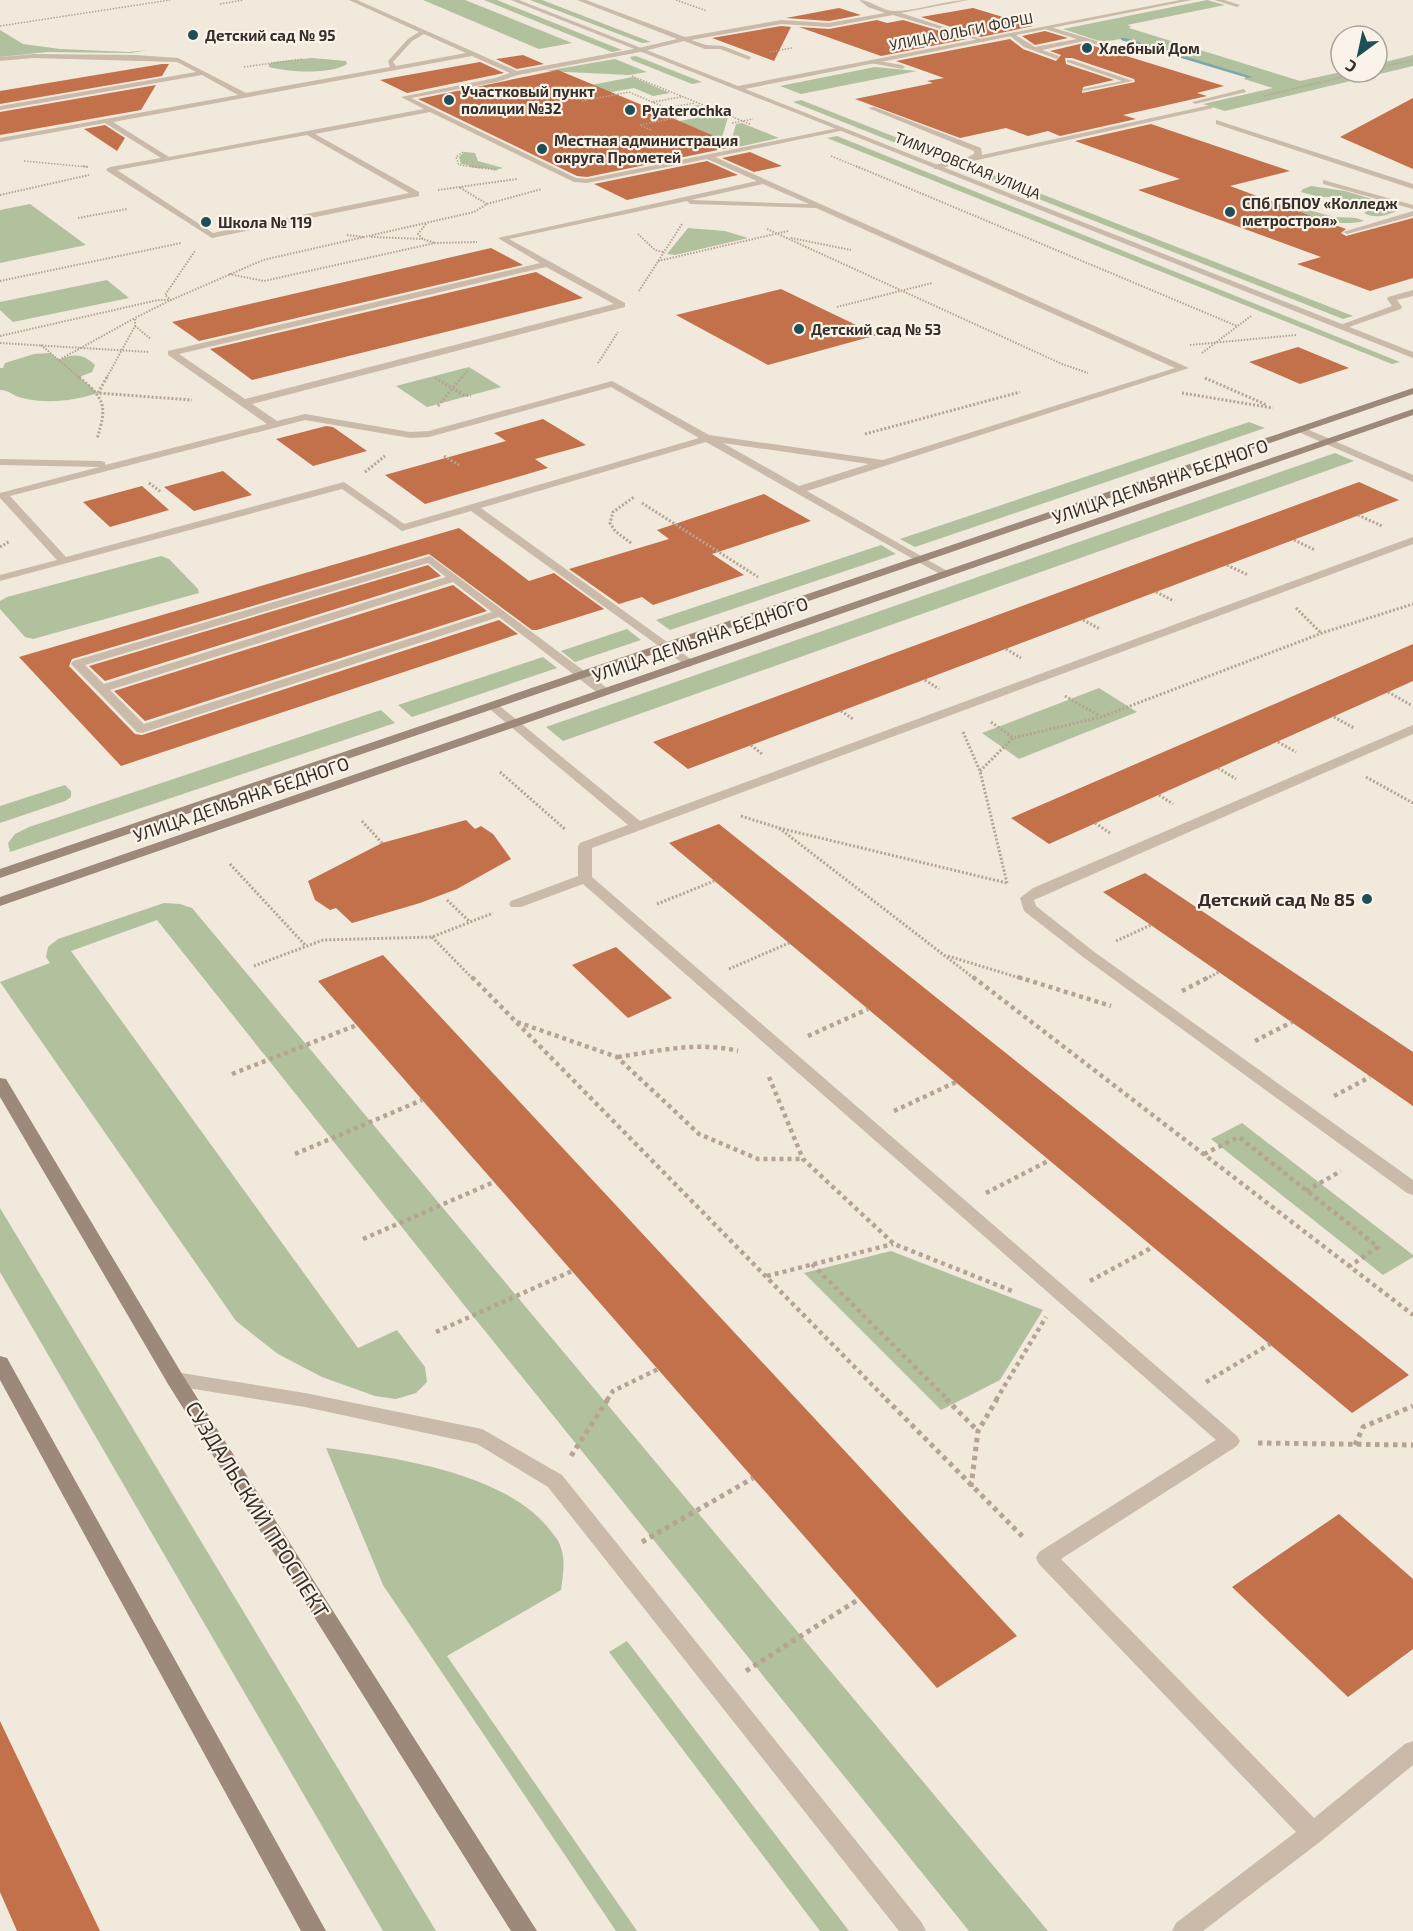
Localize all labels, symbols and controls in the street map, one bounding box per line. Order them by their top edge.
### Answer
street label: УЛИЦА ОЛЬГИ ФОРШ [888,8,1034,54]
north arrow [1329,24,1389,84]
place label: Детский сад № 95 [205,26,336,44]
marker: Детский сад № 95 [186,28,200,42]
place label: Хлебный Дом [1099,39,1200,57]
marker: Хлебный Дом [1080,41,1094,55]
text: С [1341,56,1360,78]
place label: Участковый пункт полиции №32 [461,82,595,117]
marker: Участковый пункт полиции №32 [442,93,456,107]
place label: Pyaterochka [642,101,732,120]
marker: Pyaterochka [623,103,637,117]
street label: ТИМУРОВСКАЯ УЛИЦА [892,127,1044,203]
place label: Местная администрация округа Прометей [554,131,738,166]
marker: Местная администрация округа Прометей [535,142,549,156]
place label: СПб ГБПОУ «Колледж метростроя» [1242,194,1398,229]
marker: СПб ГБПОУ «Колледж метростроя» [1223,205,1237,219]
place label: Школа № 119 [218,213,312,231]
marker: Школа № 119 [199,215,213,229]
place label: Детский сад № 53 [811,320,941,338]
marker: Детский сад № 53 [792,322,806,336]
street label: УЛИЦА ДЕМЬЯНА БЕДНОГО [1049,434,1271,528]
street label: УЛИЦА ДЕМЬЯНА БЕДНОГО [589,592,811,686]
street label: УЛИЦА ДЕМЬЯНА БЕДНОГО [130,752,352,846]
place label: Детский сад № 85 [1198,888,1355,910]
marker: Детский сад № 85 [1360,892,1374,906]
street label: СУЗДАЛЬСКИЙ ПРОСПЕКТ [181,1396,335,1622]

